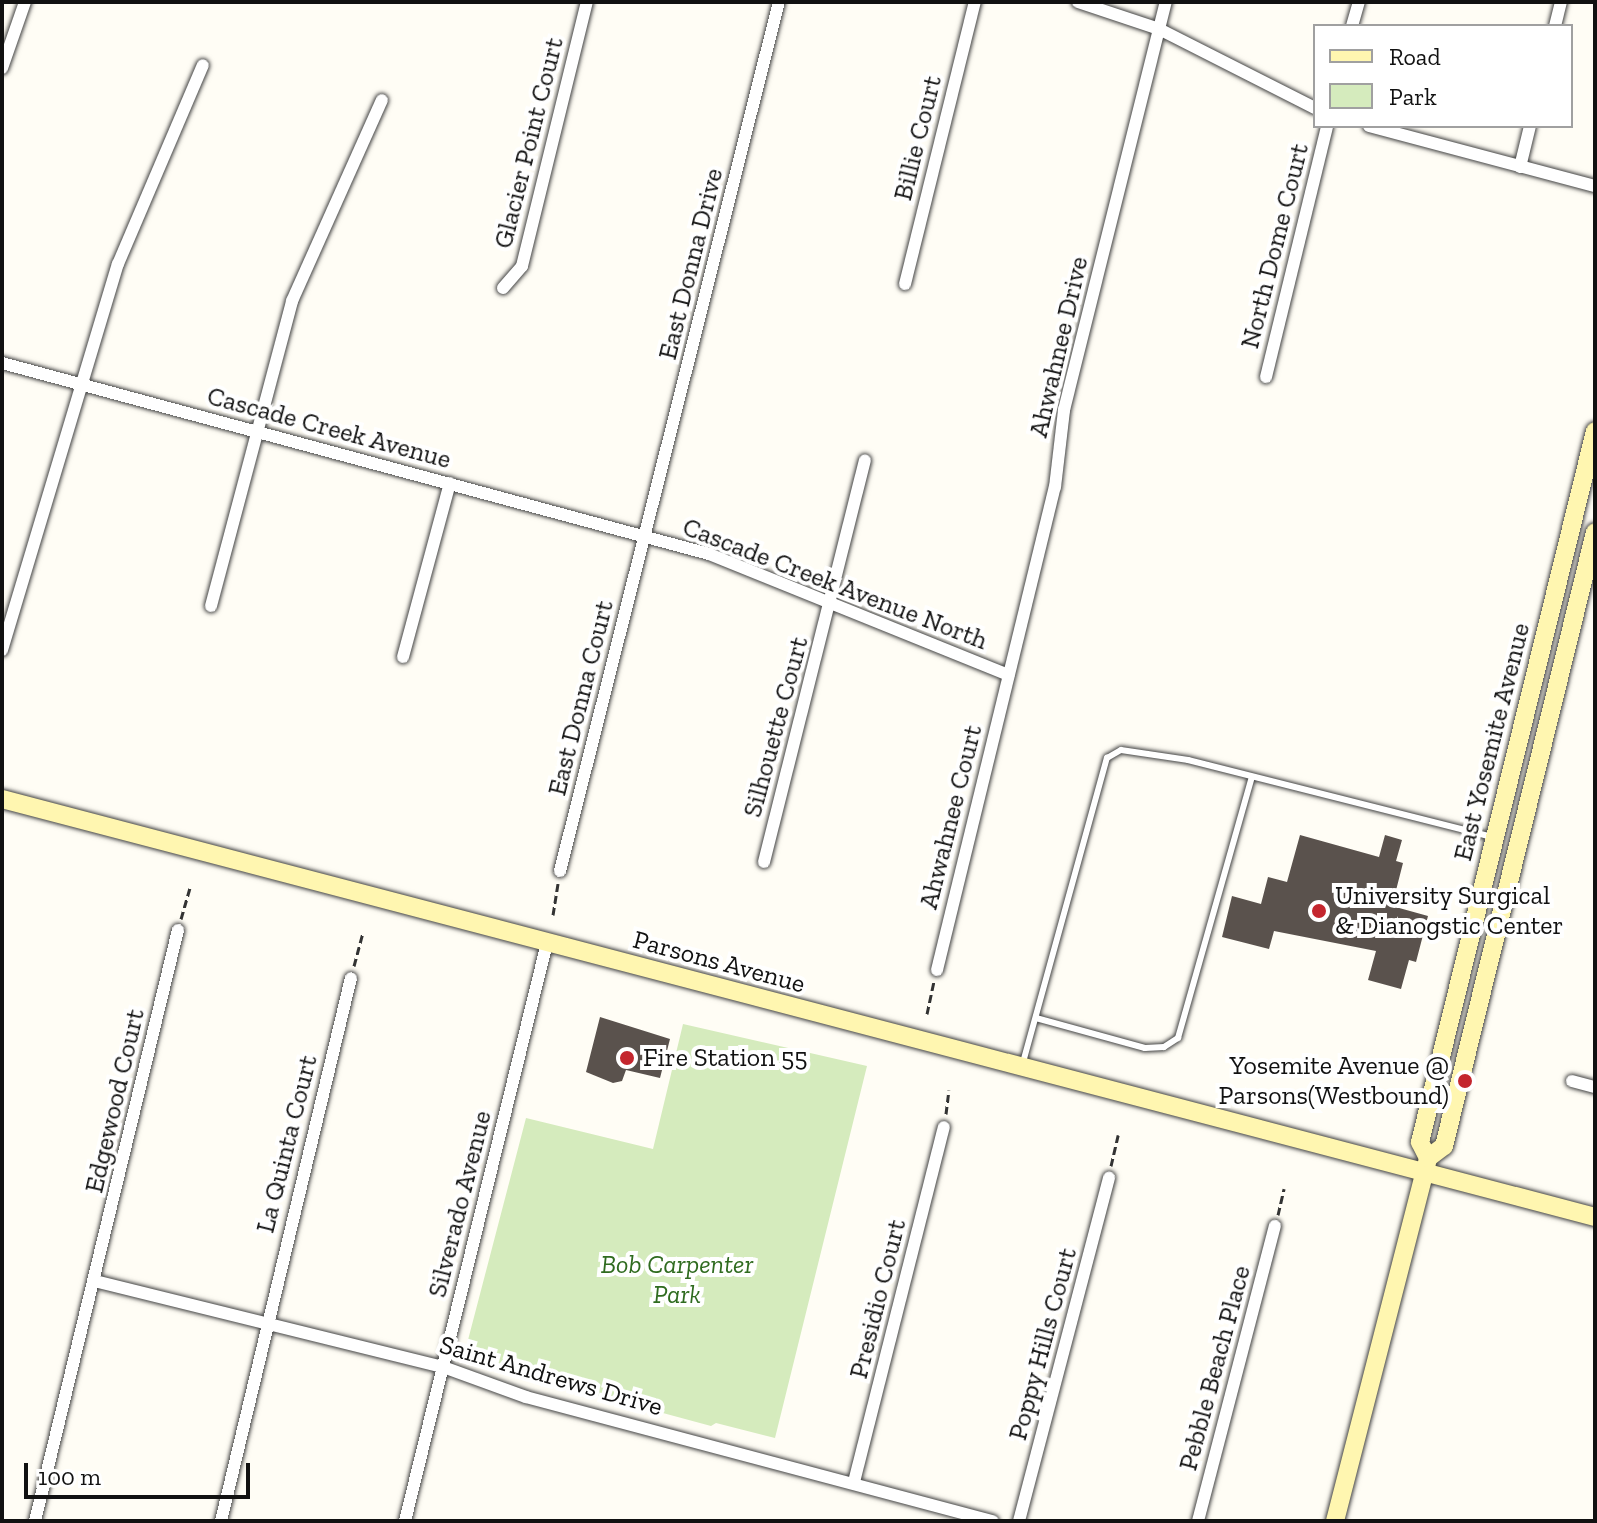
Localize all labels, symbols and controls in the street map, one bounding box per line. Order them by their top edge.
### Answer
legend [1313,24,1573,128]
street label: Glacier Point Court [488,34,570,252]
text: Road [1389,42,1441,71]
street label: Billie Court [887,72,949,204]
text: Park [1389,82,1437,111]
street label: North Dome Court [1234,140,1316,352]
street label: East Donna Drive [652,165,730,363]
street label: Ahwahnee Drive [1023,254,1095,440]
street label: Cascade Creek Avenue [203,380,455,476]
street label: Cascade Creek Avenue North [678,511,992,657]
street label: East Donna Court [542,597,620,799]
street label: East Yosemite Avenue [1447,619,1537,865]
street label: Silhouette Court [737,633,815,821]
street label: Ahwahnee Court [913,722,989,912]
place label: University Surgical & Dianogstic Center [1335,880,1563,942]
marker: University Surgical & Dianogstic Center [1310,902,1328,920]
street label: Parsons Avenue [629,924,809,1000]
street label: Edgewood Court [79,1006,151,1196]
place label: Fire Station 55 [643,1042,808,1074]
marker: Fire Station 55 [618,1049,636,1067]
place label: Yosemite Avenue @ Parsons(Westbound) [1219,1050,1449,1112]
street label: La Quinta Court [250,1052,324,1236]
marker: Yosemite Avenue @ Parsons(Westbound) [1456,1072,1474,1090]
street label: Silverado Avenue [422,1107,498,1301]
street label: Presidio Court [843,1216,913,1382]
street label: Poppy Hills Court [1002,1244,1084,1444]
park label: Bob Carpenter Park [601,1249,753,1310]
street label: Pebble Beach Place [1173,1262,1257,1474]
street label: Saint Andrews Drive [436,1329,666,1423]
scale bar [28,1447,254,1497]
text: 100 m [38,1462,101,1491]

